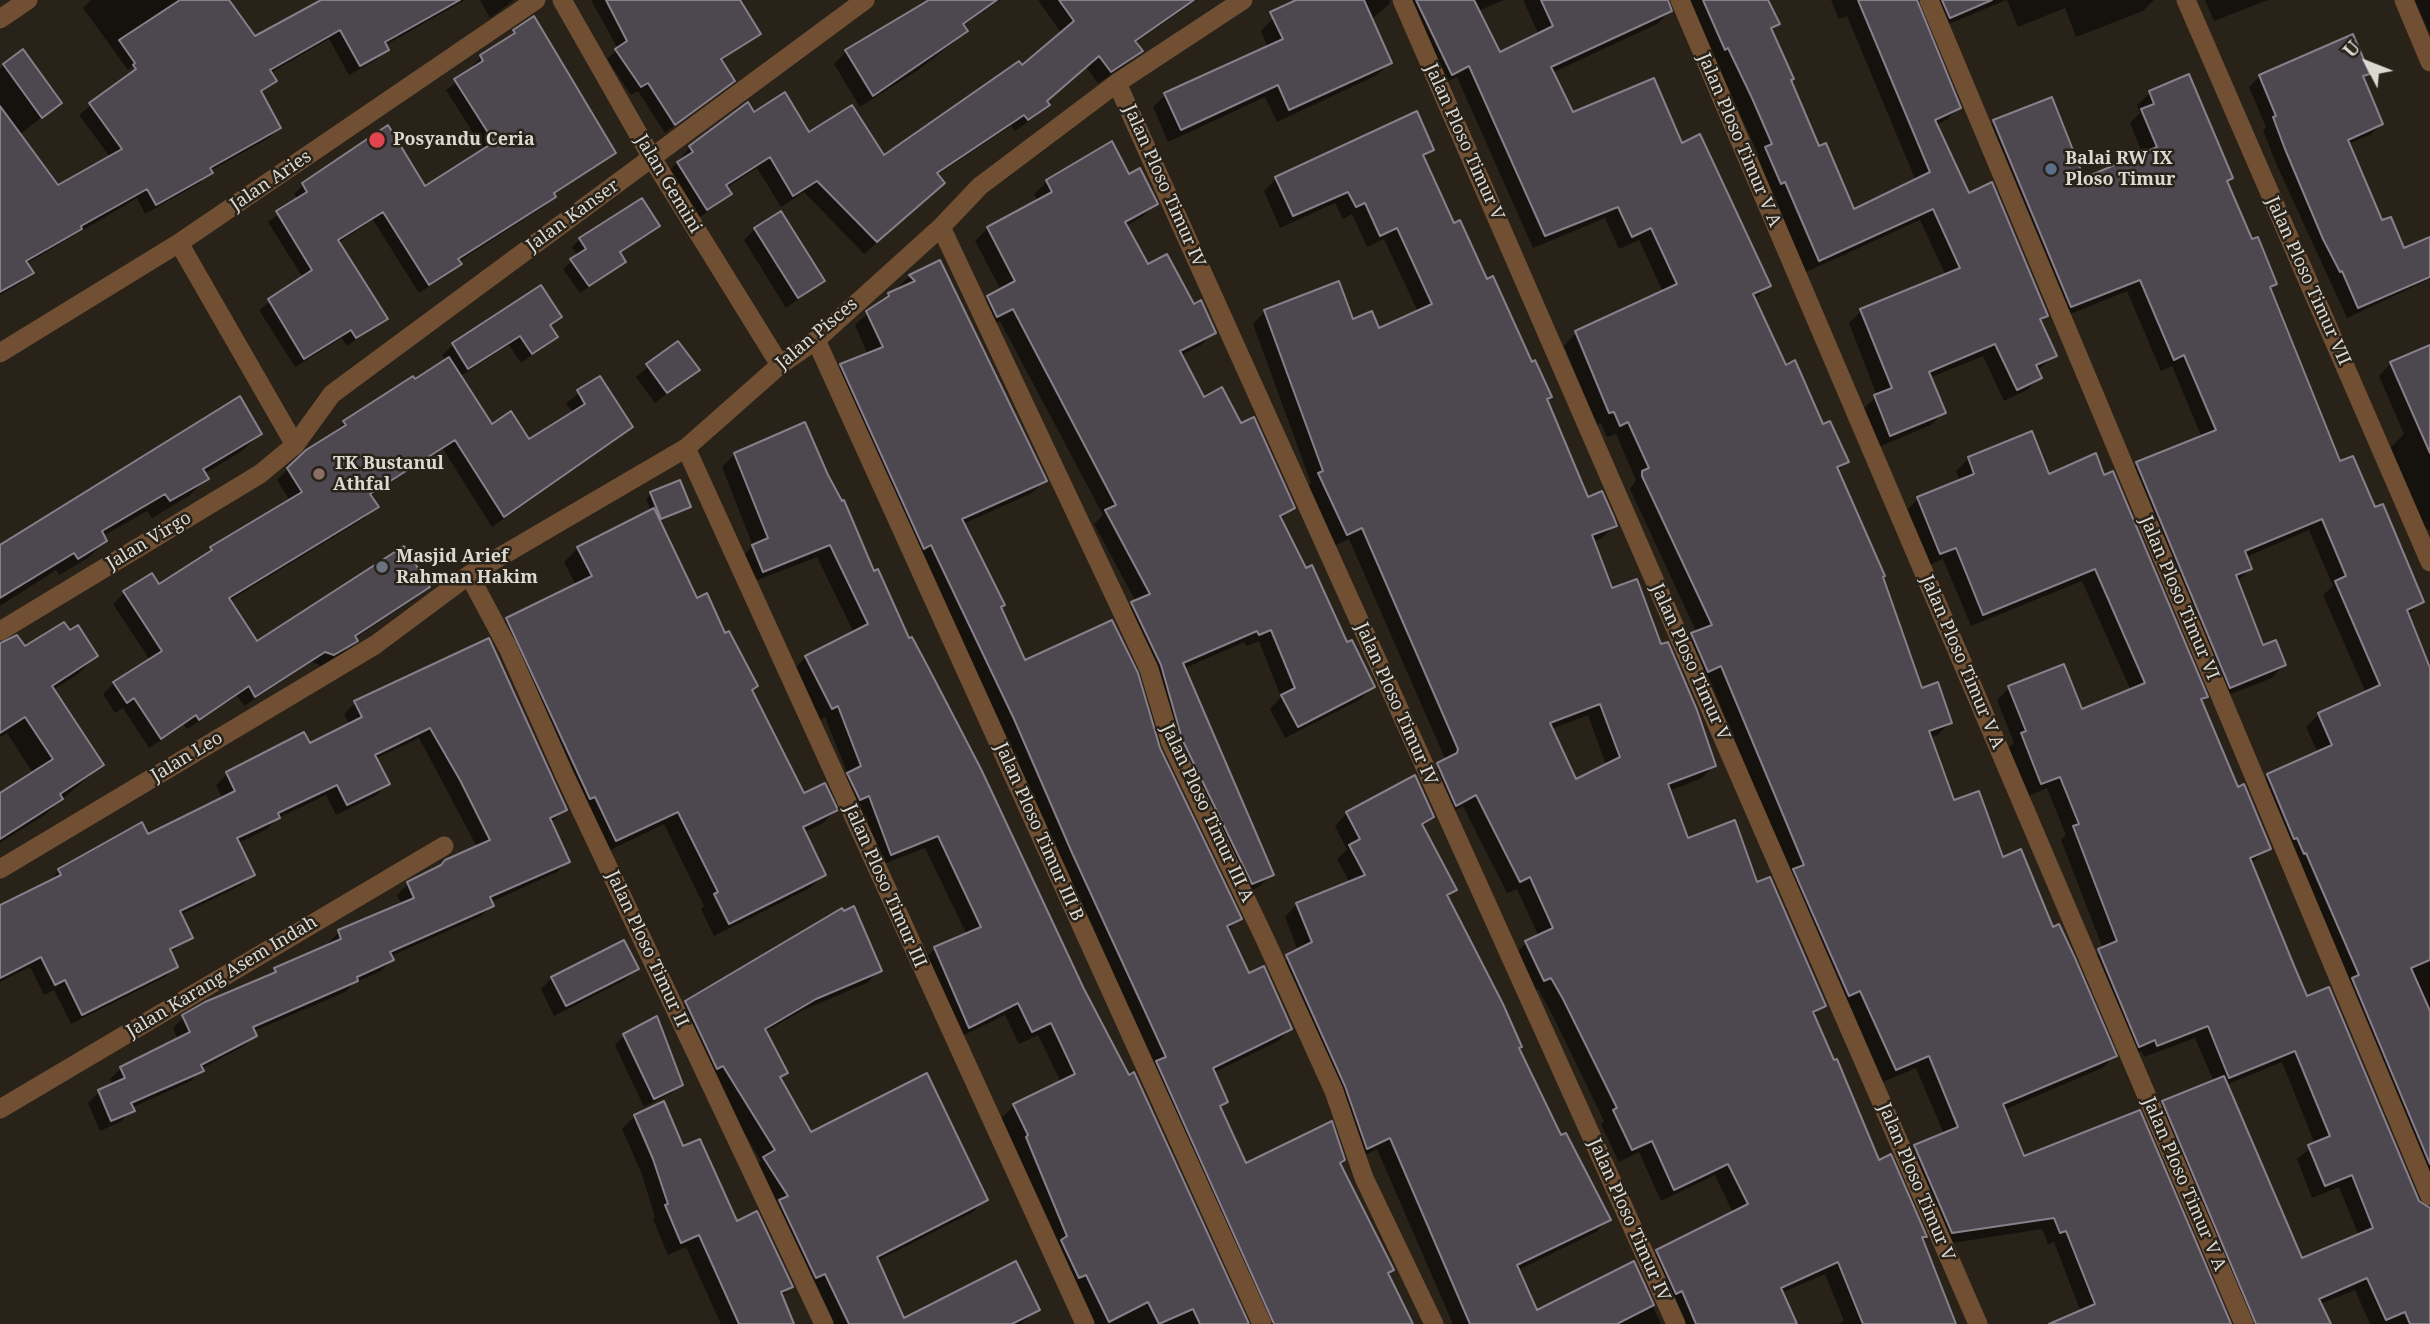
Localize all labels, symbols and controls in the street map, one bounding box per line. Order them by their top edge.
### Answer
north arrow [2332,28,2402,98]
text: U [2337,35,2366,63]
street label: Jalan Ploso Timur V A [1693,50,1785,230]
street label: Jalan Ploso Timur V [1420,60,1508,224]
street label: Jalan Ploso Timur IV [1118,101,1210,271]
place label: Posyandu Ceria [393,129,535,151]
marker: Posyandu Ceria [367,130,387,150]
street label: Jalan Gemini [630,131,706,237]
street label: Jalan Aries [226,146,316,216]
place label: Balai RW IX Ploso Timur [2065,148,2176,190]
marker: Balai RW IX Ploso Timur [2043,161,2059,177]
street label: Jalan Kanser [523,175,623,257]
street label: Jalan Ploso Timur VII [2261,193,2355,369]
street label: Jalan Pisces [772,294,862,374]
place label: TK Bustanul Athfal [333,453,444,496]
marker: TK Bustanul Athfal [311,466,327,482]
street label: Jalan Virgo [103,507,195,575]
street label: Jalan Ploso Timur VI [2135,513,2223,683]
place label: Masjid Arief Rahman Hakim [396,546,538,588]
marker: Masjid Arief Rahman Hakim [374,559,390,575]
street label: Jalan Ploso Timur V A [1916,572,2008,752]
street label: Jalan Ploso Timur V [1646,580,1734,744]
street label: Jalan Ploso Timur IV [1350,619,1442,789]
street label: Jalan Ploso Timur III A [1156,720,1258,906]
street label: Jalan Leo [147,727,227,787]
street label: Jalan Ploso Timur III B [990,739,1088,925]
street label: Jalan Ploso Timur III [839,801,931,971]
street label: Jalan Ploso Timur II [601,867,693,1031]
street label: Jalan Karang Asem Indah [123,911,321,1043]
street label: Jalan Ploso Timur V A [2138,1094,2230,1274]
street label: Jalan Ploso Timur V [1873,1100,1959,1264]
street label: Jalan Ploso Timur IV [1583,1135,1675,1305]

